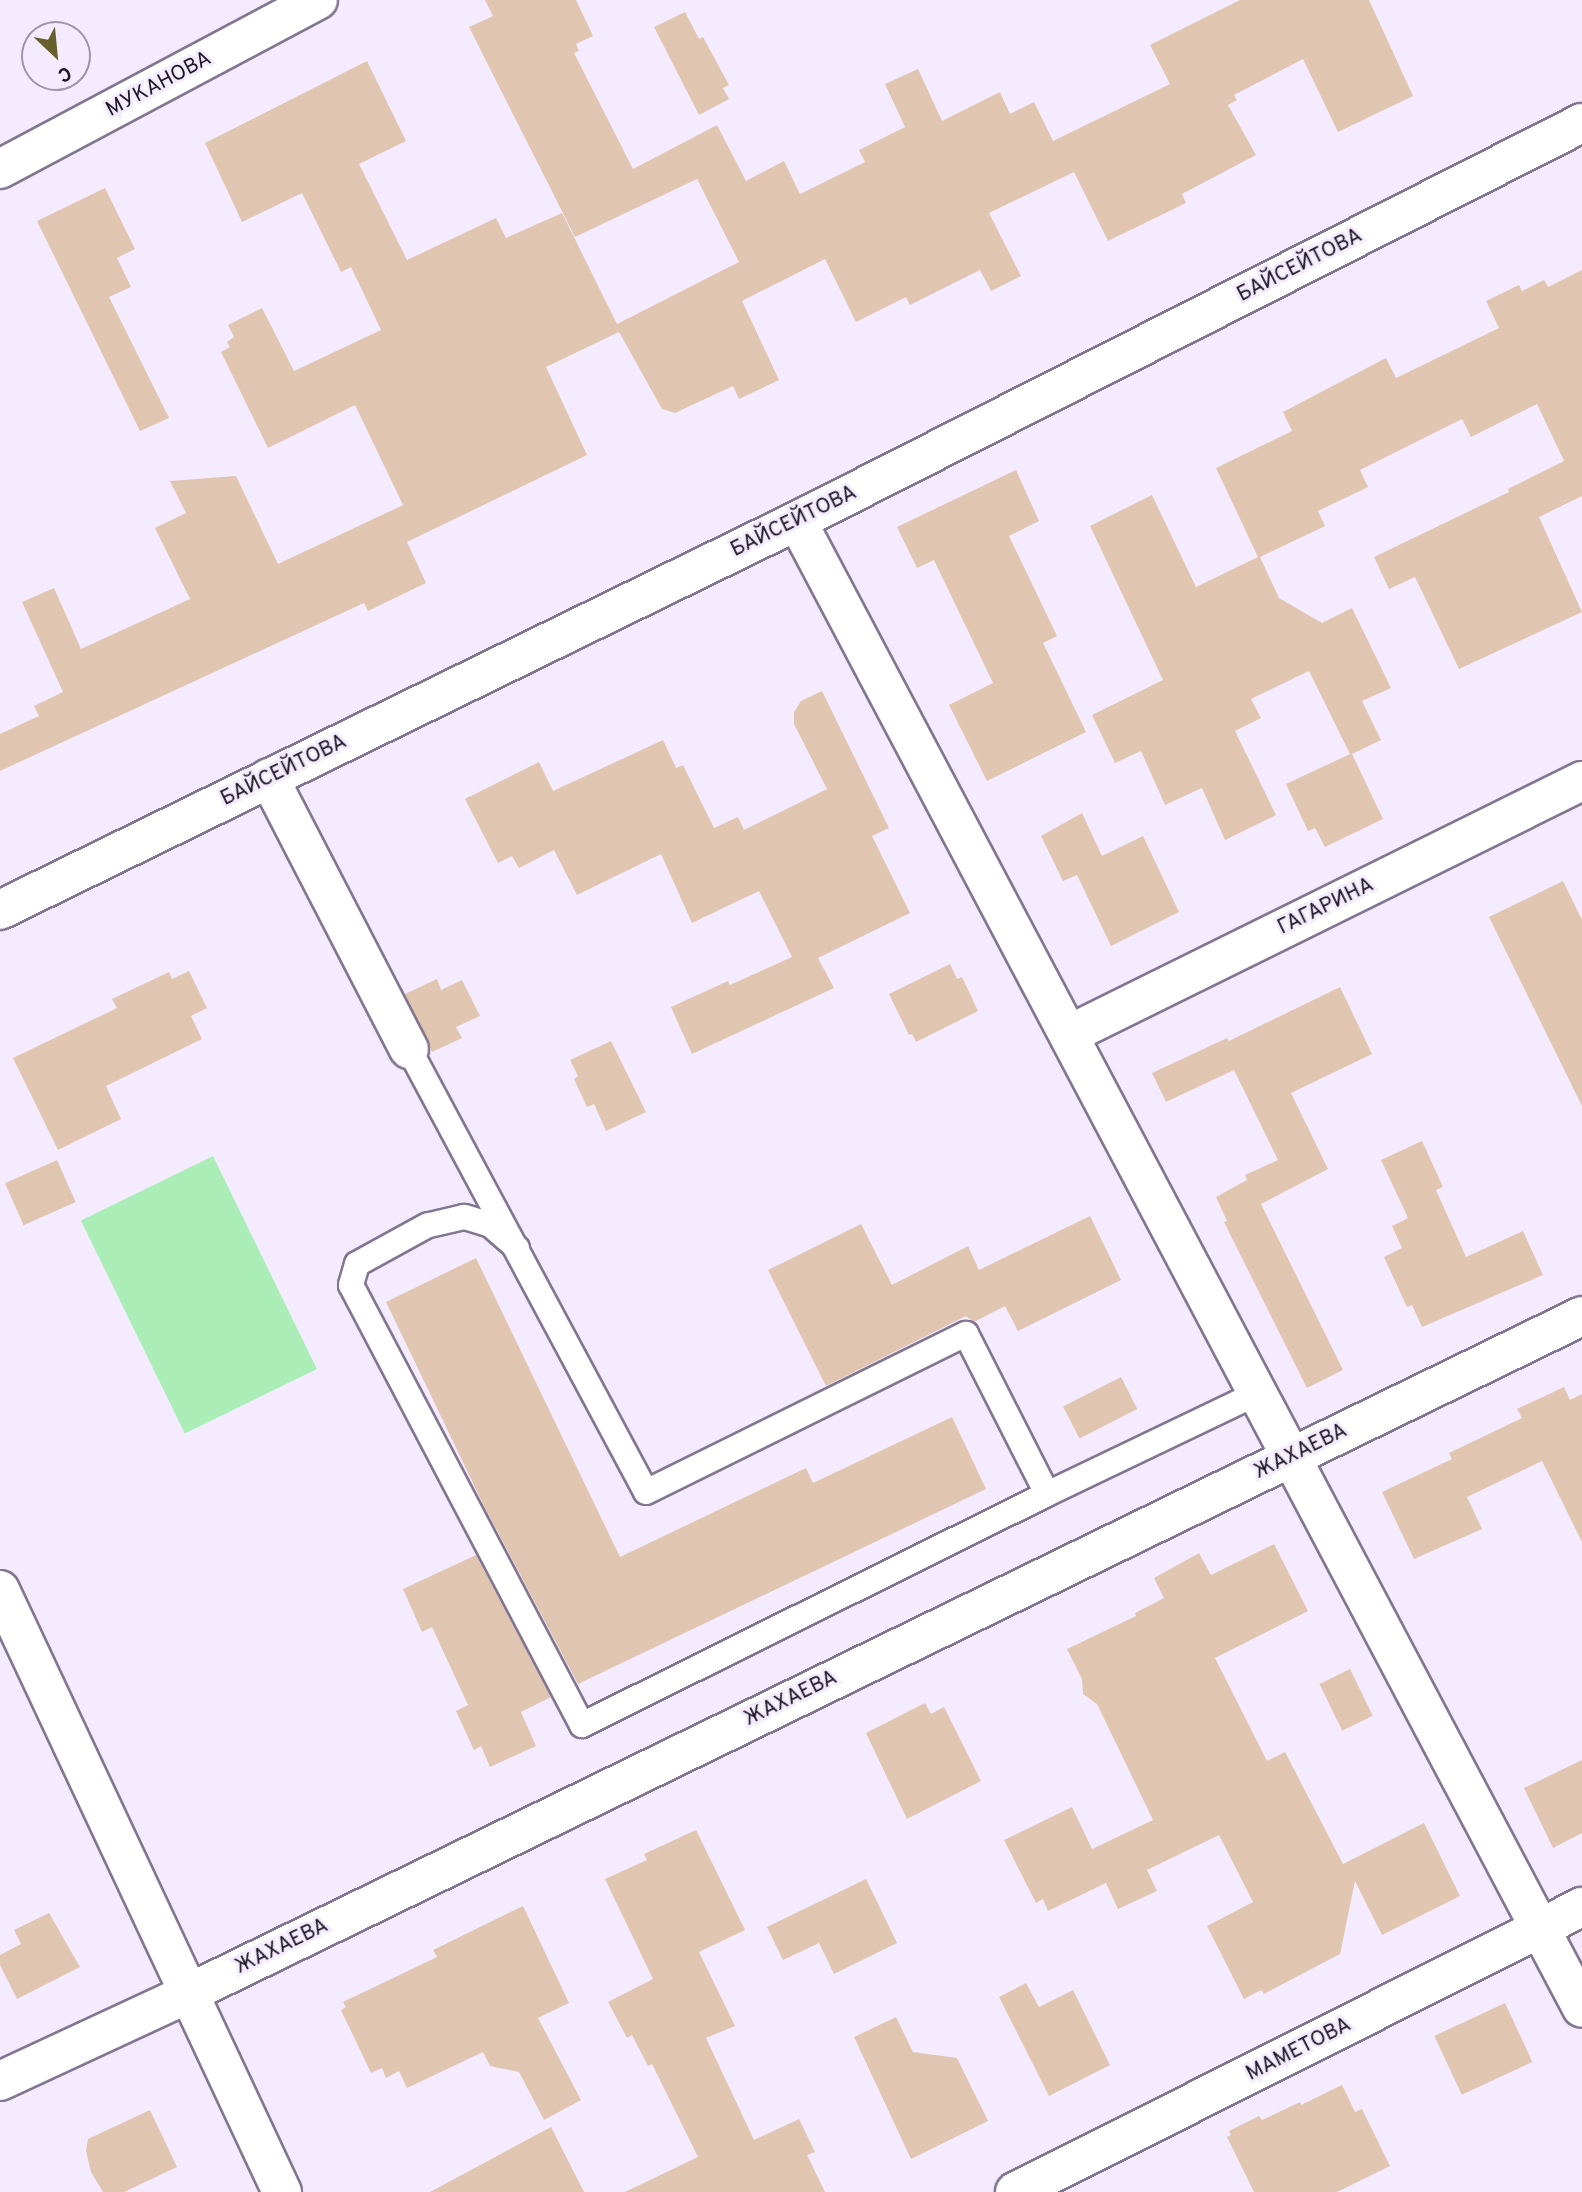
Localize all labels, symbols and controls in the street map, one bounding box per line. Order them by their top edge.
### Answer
north arrow [21,21,91,91]
street label: МУКАНОВА [102,47,216,123]
text: С [54,60,75,87]
street label: БАЙСЕЙТОВА [1233,224,1367,308]
street label: БАЙСЕЙТОВА [727,481,861,563]
street label: БАЙСЕЙТОВА [217,730,351,812]
street label: ГАГАРИНА [1274,873,1378,941]
street label: ЖАХАЕВА [1250,1419,1352,1485]
street label: ЖАХАЕВА [740,1666,842,1732]
street label: ЖАХАЕВА [231,1914,333,1980]
street label: МАМЕТОВА [1242,2013,1356,2087]

